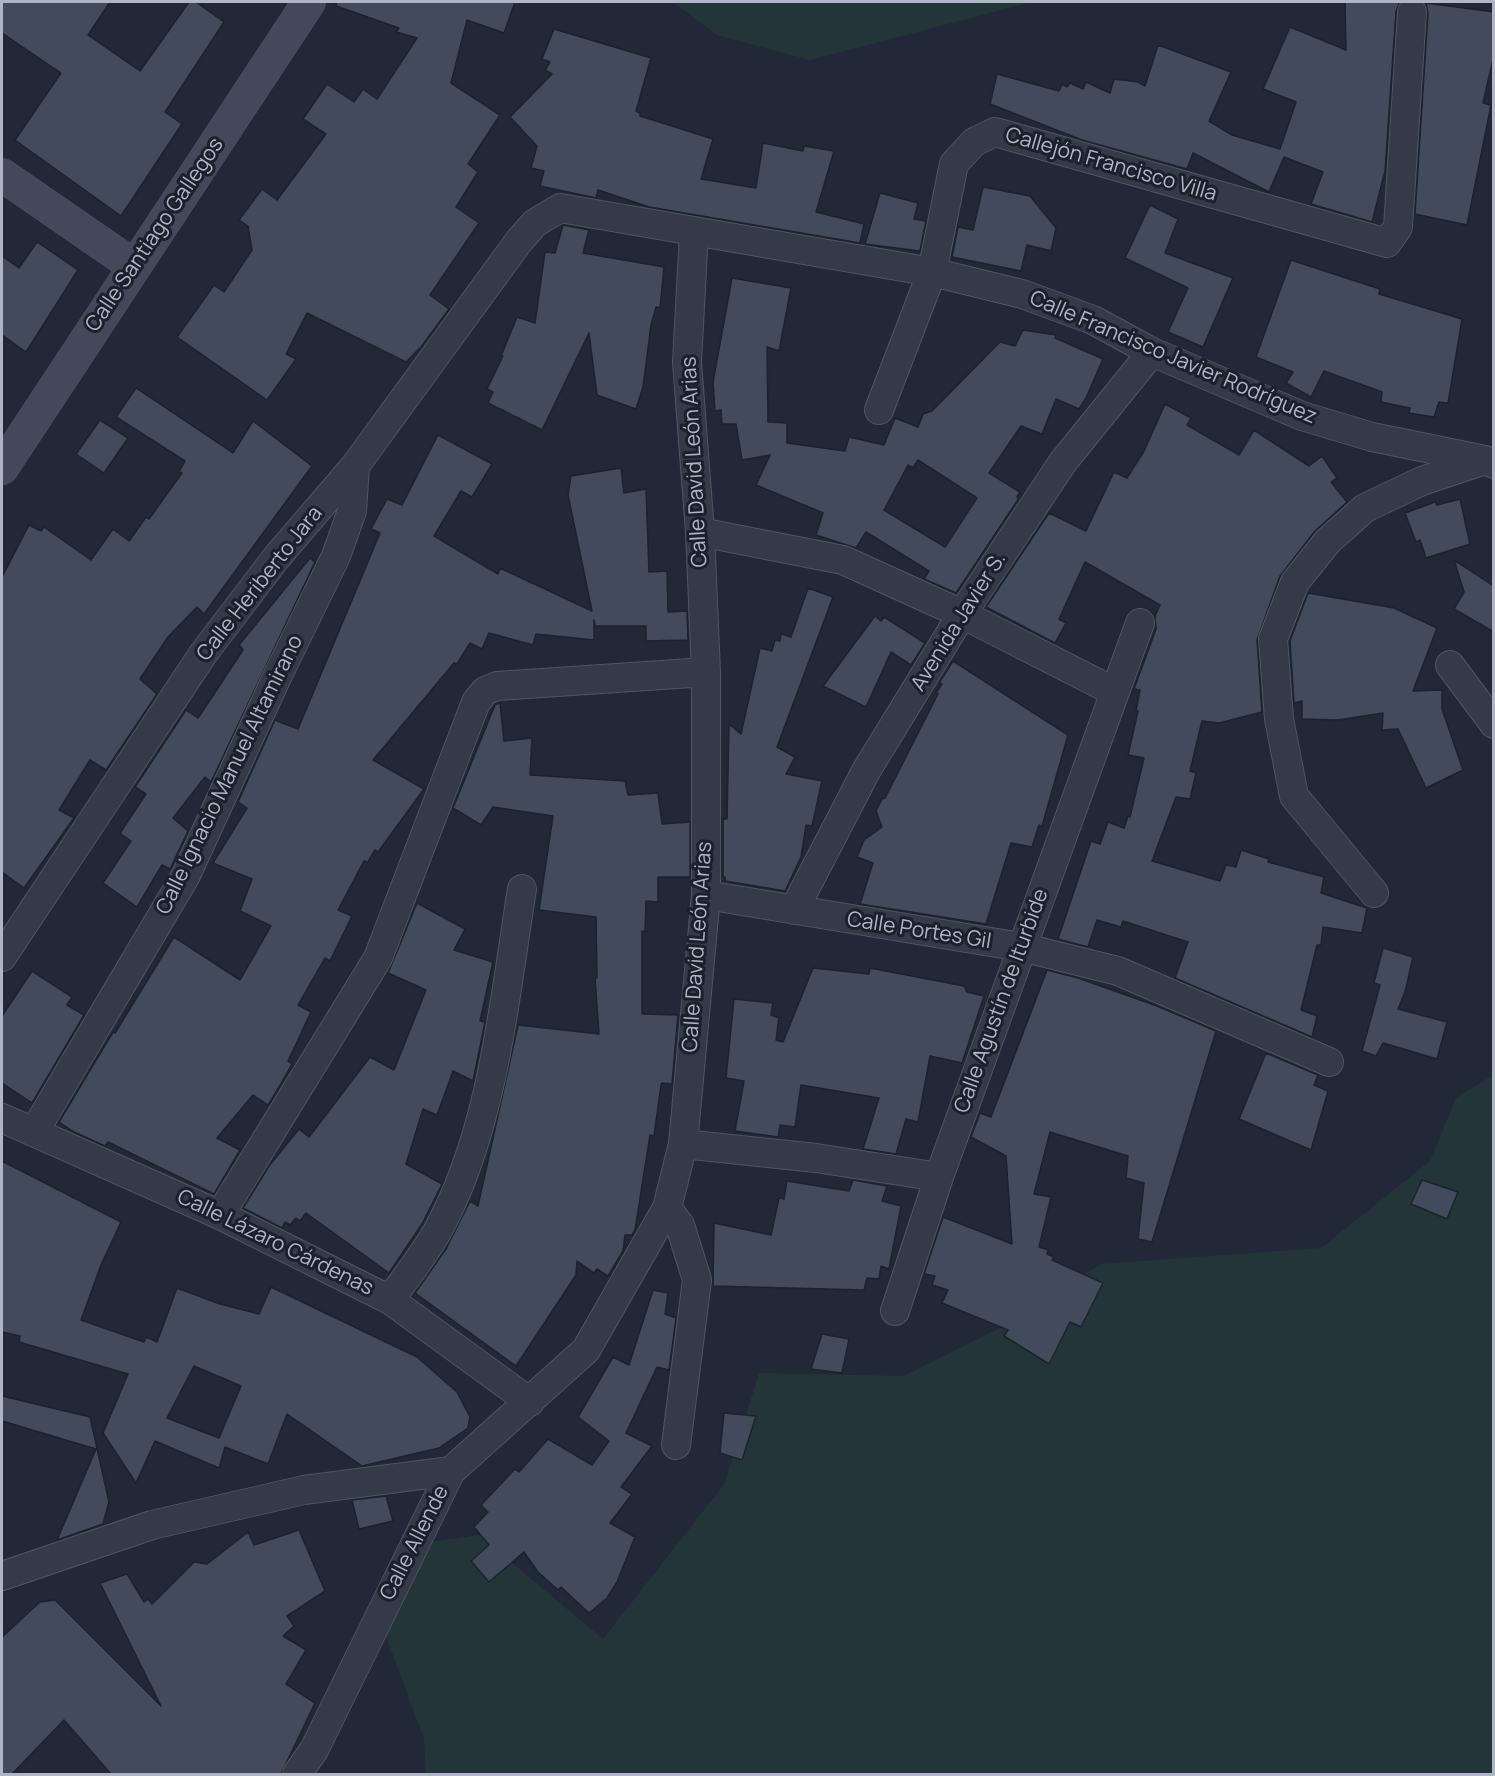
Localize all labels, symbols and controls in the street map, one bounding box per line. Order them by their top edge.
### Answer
street label: Callejón Francisco Villa [1002,123,1220,207]
street label: Calle Santiago Gallegos [81,133,229,337]
street label: Calle Francisco Javier Rodríguez [1026,286,1320,430]
street label: Calle David León Arias [677,356,713,568]
street label: Calle Heriberto Jara [192,502,328,666]
street label: Avenida Javier S. [906,548,1012,696]
street label: Calle Ignacio Manuel Altamirano [151,631,309,919]
street label: Calle David León Arias [678,841,718,1053]
street label: Calle Agustín de Iturbide [950,886,1054,1116]
street label: Calle Portes Gil [845,907,993,955]
street label: Calle Lázaro Cárdenas [173,1185,377,1301]
street label: Calle Allende [375,1482,455,1604]

